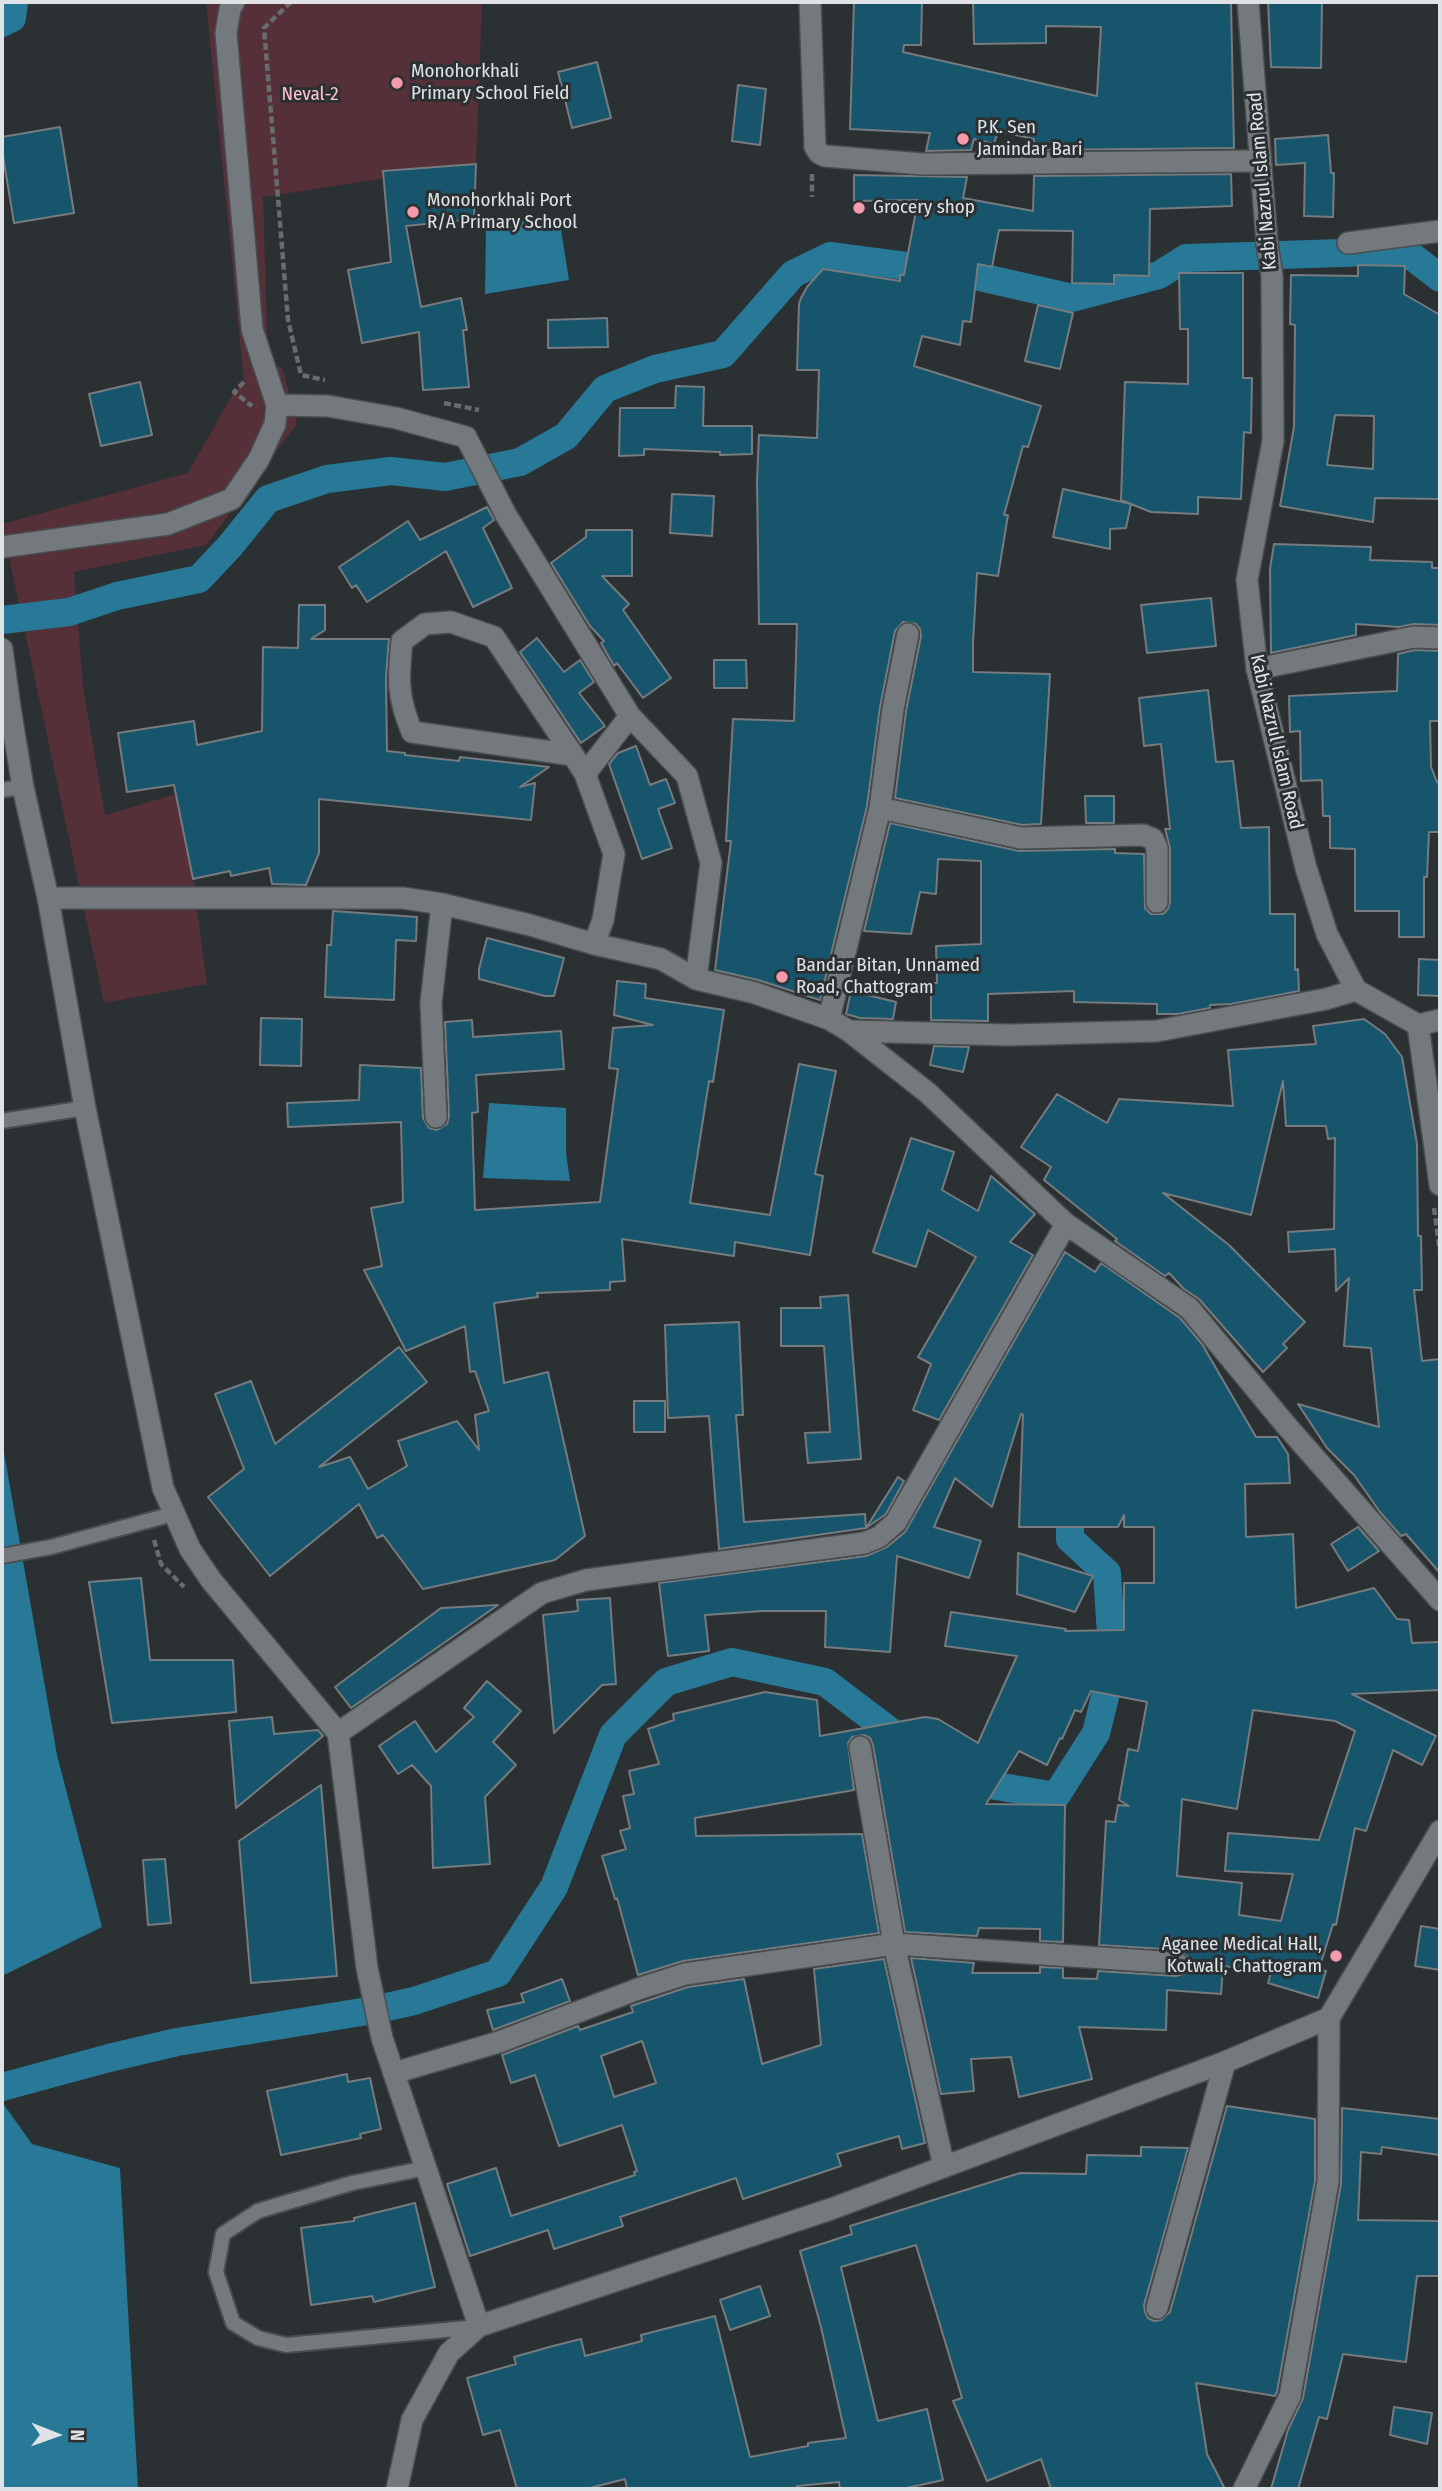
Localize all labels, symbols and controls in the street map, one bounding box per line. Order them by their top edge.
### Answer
place label: Monohorkhali Primary School Field [411,61,569,105]
marker: Monohorkhali Primary School Field [389,75,405,91]
park label: Neval-2 [281,84,339,106]
street label: Kabi Nazrul Islam Road [1244,91,1282,271]
place label: P.K. Sen Jamindar Bari [977,117,1083,161]
marker: P.K. Sen Jamindar Bari [955,131,971,147]
place label: Monohorkhali Port R/A Primary School [427,190,577,234]
place label: Grocery shop [873,197,975,219]
marker: Grocery shop [851,200,867,216]
marker: Monohorkhali Port R/A Primary School [405,204,421,220]
street label: Kabi Nazrul Islam Road [1245,652,1307,832]
place label: Bandar Bitan, Unnamed Road, Chattogram [796,955,980,999]
marker: Bandar Bitan, Unnamed Road, Chattogram [774,969,790,985]
place label: Aganee Medical Hall, Kotwali, Chattogram [1162,1934,1322,1978]
marker: Aganee Medical Hall, Kotwali, Chattogram [1328,1948,1344,1964]
north arrow [21,2400,91,2470]
text: N [66,2429,89,2441]

